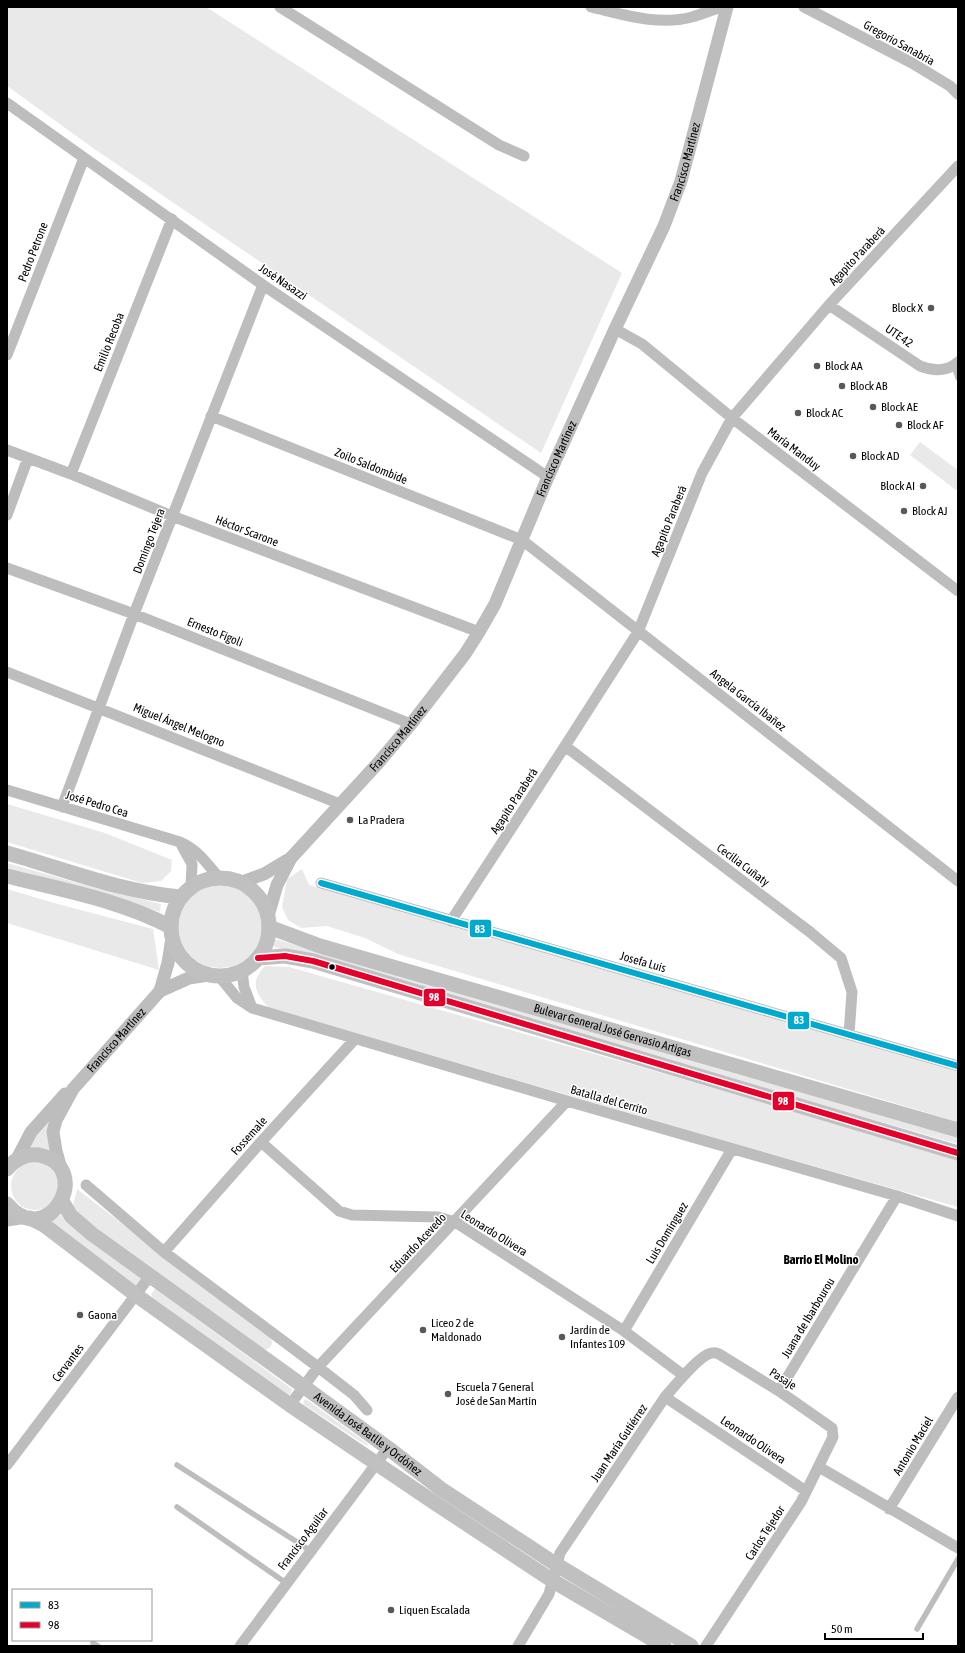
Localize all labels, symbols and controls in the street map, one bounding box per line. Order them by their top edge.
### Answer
street label: Gregorio Sanabria [861,18,937,68]
street label: Francisco Martínez [667,120,703,203]
street label: Pedro Petrone [15,220,51,284]
street label: Agapito Paraberá [826,224,888,288]
street label: José Nasazzi [256,261,310,303]
place label: Block X [892,301,924,315]
marker: Block X [926,303,936,313]
street label: Emilio Recoba [91,310,127,374]
street label: UTE 42 [882,322,916,350]
place label: Block AA [825,359,863,373]
marker: Block AA [812,361,822,371]
place label: Block AB [850,379,888,393]
marker: Block AB [837,381,847,391]
place label: Block AE [881,400,918,414]
marker: Block AE [868,402,878,412]
place label: Block AC [806,406,844,420]
marker: Block AC [793,408,803,418]
street label: Francisco Martínez [534,418,580,499]
place label: Block AF [907,418,944,432]
marker: Block AF [894,420,904,430]
street label: María Manduy [765,424,823,474]
street label: Zoilo Saldombide [333,445,409,487]
place label: Block AD [861,449,900,463]
marker: Block AD [848,451,858,461]
place label: Block AI [880,479,915,493]
marker: Block AI [918,481,928,491]
street label: Agapito Paraberá [648,483,690,559]
place label: Block AJ [912,504,947,518]
street label: Domingo Tejera [130,506,168,576]
marker: Block AJ [899,506,909,516]
street label: Héctor Scarone [213,513,281,549]
street label: Ernesto Figoli [185,614,245,650]
street label: Angela García Ibañez [707,666,789,734]
street label: Miguel Ángel Melogno [131,700,227,750]
street label: Francisco Martínez [367,702,430,775]
street label: Agapito Paraberá [488,765,540,837]
street label: José Pedro Cea [64,788,130,820]
place label: La Pradera [358,813,405,827]
marker: La Pradera [345,815,355,825]
street label: Cecilia Cuñaty [714,841,772,889]
line badge: 83 [469,919,492,938]
text: 83 [475,923,485,935]
street label: Josefa Luis [618,949,668,975]
unlabelled marker [327,962,337,972]
line badge: 98 [423,988,446,1007]
text: 98 [429,991,439,1003]
street label: Bulevar General José Gervasio Artigas [532,1001,693,1060]
street label: Francisco Martínez [84,1005,149,1075]
line badge: 83 [787,1011,810,1030]
text: 83 [794,1014,804,1026]
street label: Batalla del Cerrito [569,1082,649,1118]
line badge: 98 [772,1091,795,1111]
text: 98 [778,1095,788,1107]
street label: Fossemale [228,1114,270,1158]
street label: Luis Domínguez [643,1199,691,1266]
street label: Leonardo Olivera [458,1207,530,1259]
street label: Eduardo Acevedo [387,1210,449,1276]
district label: Barrio El Molino [783,1252,859,1267]
street label: Juana de Ibarbourou [779,1275,838,1361]
place label: Gaona [88,1308,117,1322]
marker: Gaona [75,1310,85,1320]
place label: Liceo 2 de Maldonado [431,1316,482,1344]
place label: Jardín de Infantes 109 [570,1323,626,1351]
marker: Liceo 2 de Maldonado [418,1325,428,1335]
marker: Jardín de Infantes 109 [557,1332,567,1342]
street label: Cervantes [49,1341,87,1385]
street label: Pasaje [767,1365,799,1393]
place label: Escuela 7 General José de San Martín [456,1380,537,1408]
street label: Avenida José Batlle y Ordóñez [311,1389,425,1479]
marker: Escuela 7 General José de San Martín [443,1389,453,1399]
street label: Juan María Gutiérrez [588,1401,650,1484]
street label: Leonardo Olivera [718,1413,788,1467]
street label: Antonio Maciel [890,1413,936,1478]
street label: Carlos Tejedor [742,1503,788,1563]
street label: Francisco Aguilar [275,1505,331,1573]
legend [12,1589,152,1641]
text: 83 [48,1598,59,1612]
place label: Liquen Escalada [399,1603,470,1617]
marker: Liquen Escalada [386,1605,396,1615]
scale bar [825,1615,923,1641]
text: 98 [48,1618,60,1632]
text: 50 m [831,1622,853,1636]

